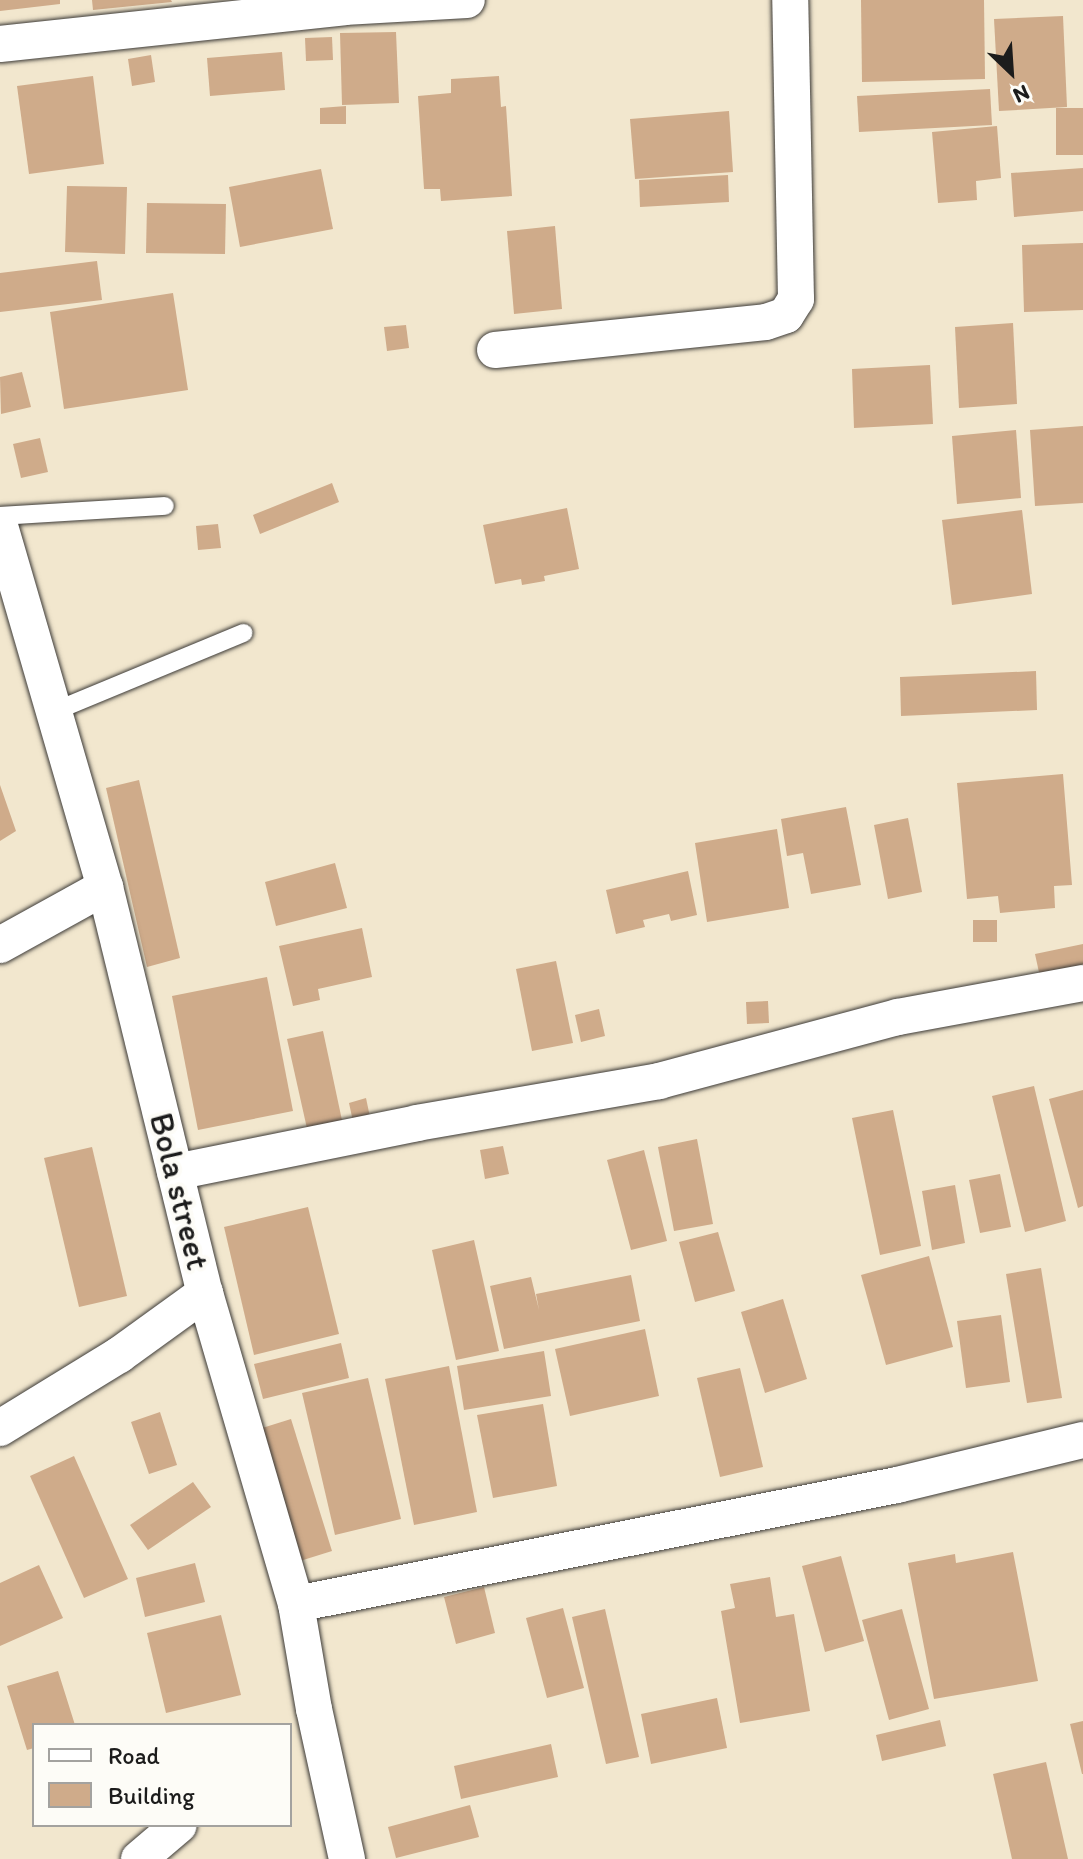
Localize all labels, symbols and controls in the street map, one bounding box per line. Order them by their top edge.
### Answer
north arrow [971,32,1051,112]
text: N [1009,79,1034,110]
street label: Bola street [141,1109,219,1273]
legend [32,1723,292,1827]
text: Road [108,1741,160,1770]
text: Building [108,1781,195,1810]

